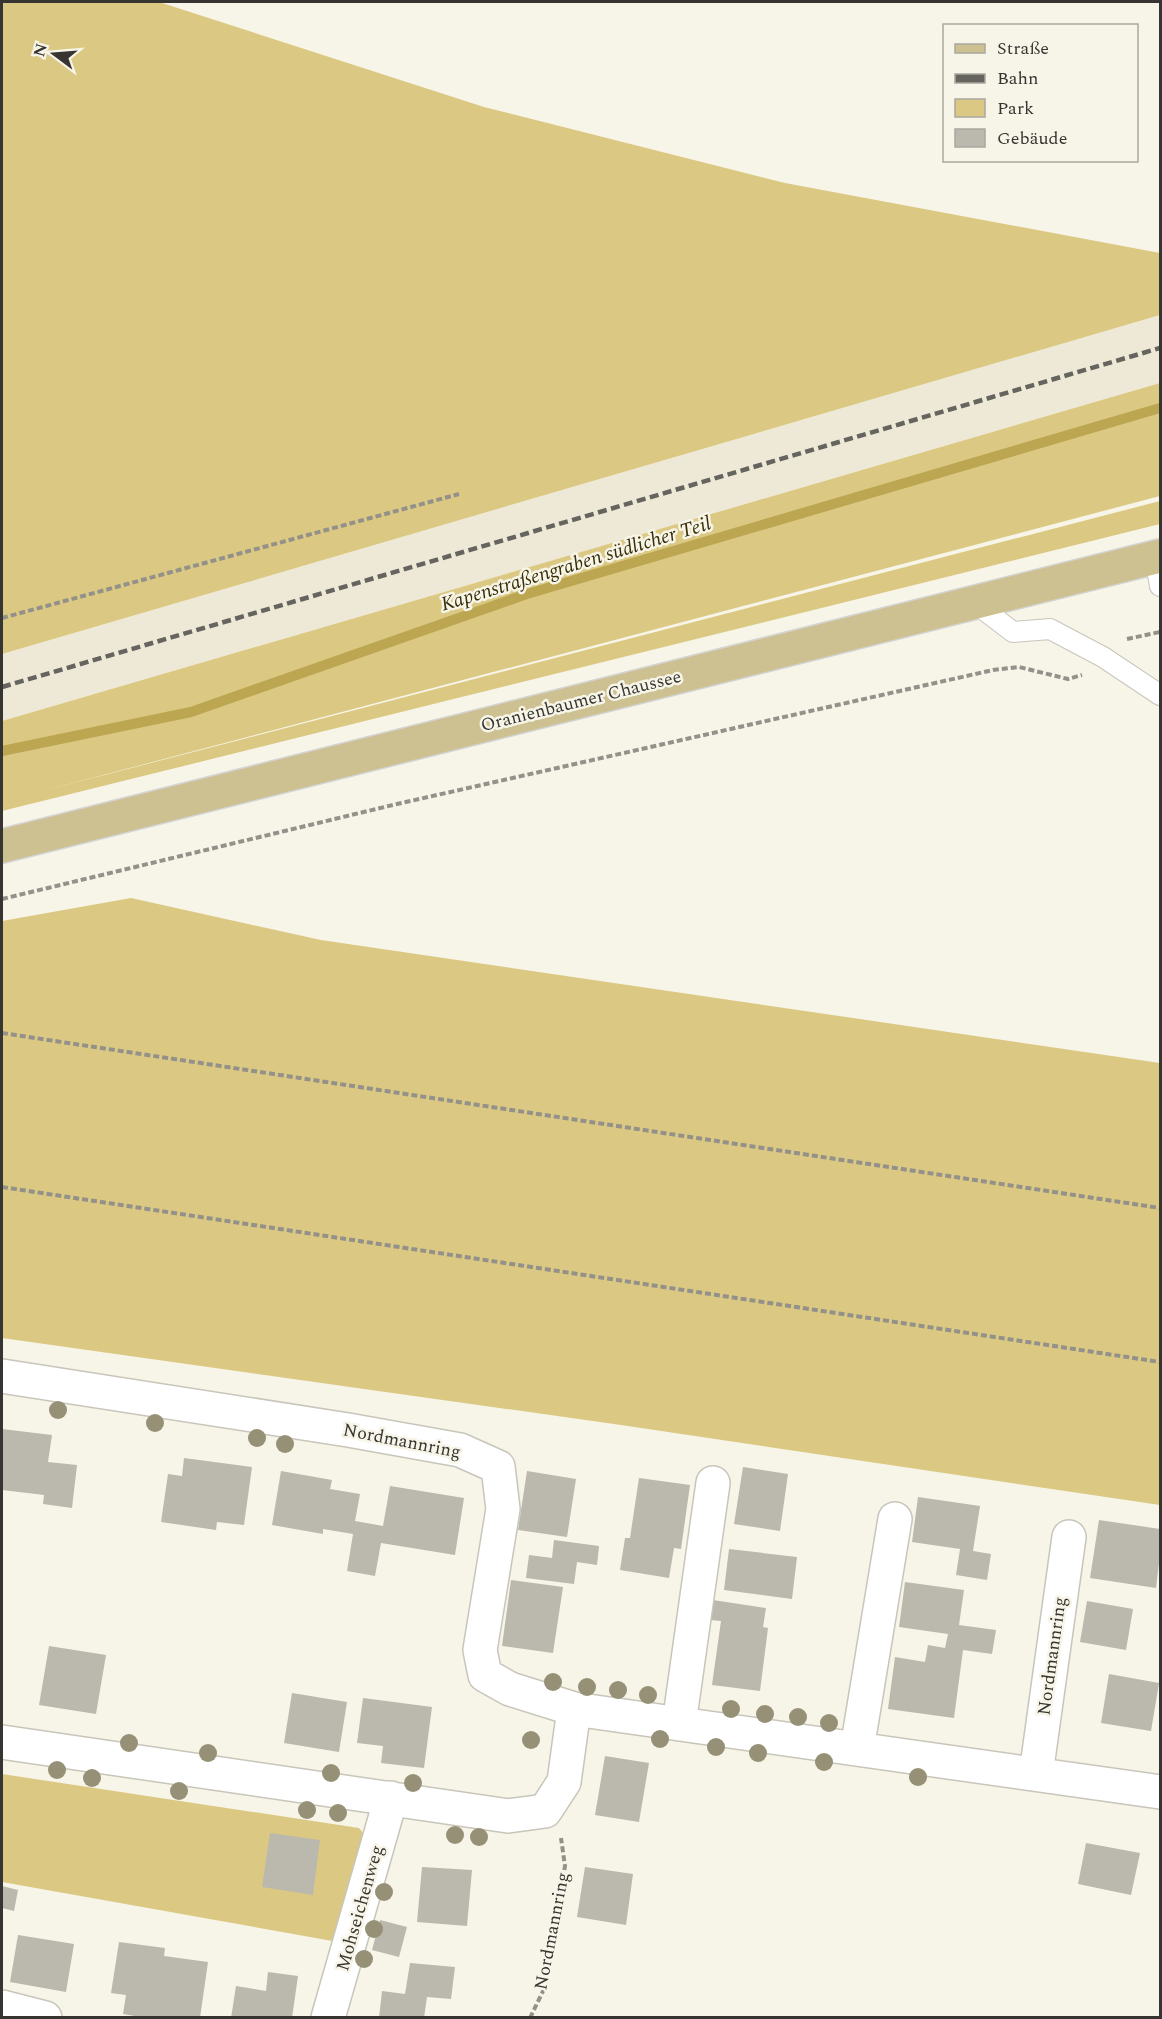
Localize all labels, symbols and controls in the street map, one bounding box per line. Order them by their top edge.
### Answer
north arrow [24,24,84,84]
legend [943,24,1138,162]
text: Straße [997,35,1049,62]
text: N [27,41,54,60]
text: Bahn [997,65,1039,92]
text: Park [997,95,1034,122]
text: Gebäude [997,125,1067,152]
water label: Kapenstraßengraben südlicher Teil [437,509,715,619]
street label: Oranienbaumer Chaussee [478,663,684,739]
street label: Nordmannring [341,1416,463,1466]
street label: Nordmannring [1030,1595,1074,1717]
street label: Mohseichenweg [329,1842,391,1974]
street label: Nordmannring [527,1870,577,1992]

